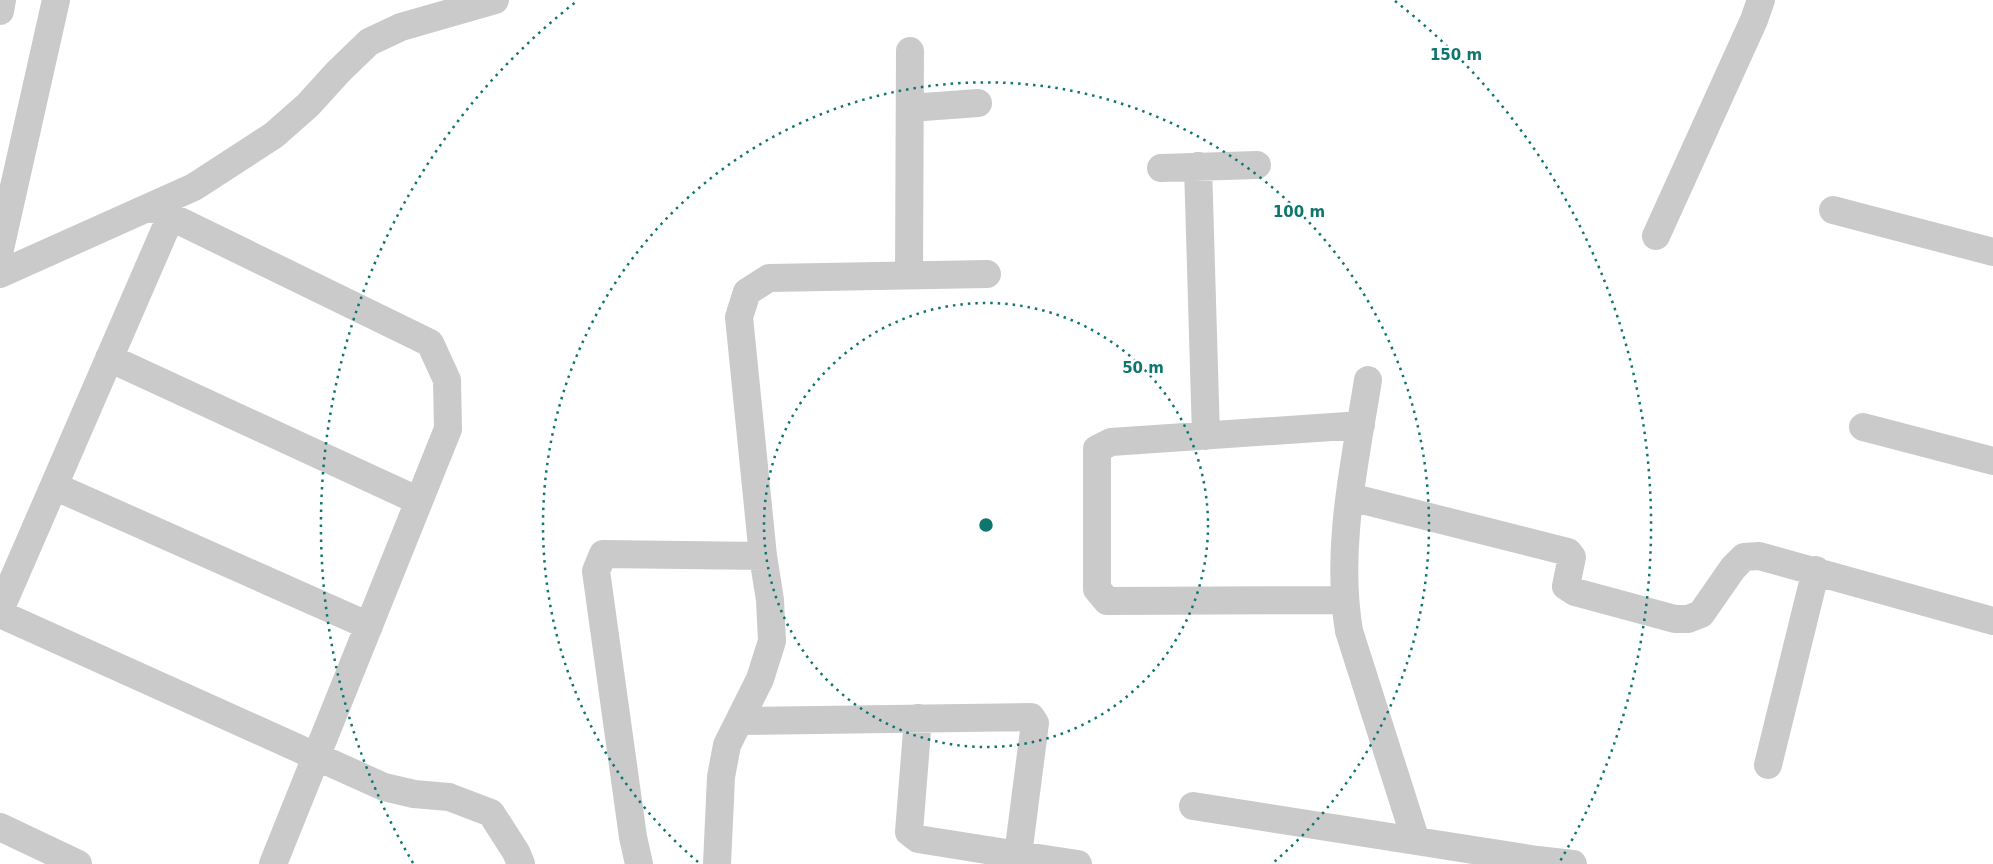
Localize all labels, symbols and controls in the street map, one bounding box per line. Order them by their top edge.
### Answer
text: 150 m [1430,46,1482,64]
text: 100 m [1273,203,1325,221]
text: 50 m [1122,359,1164,377]
centre of rings [977,516,995,534]

